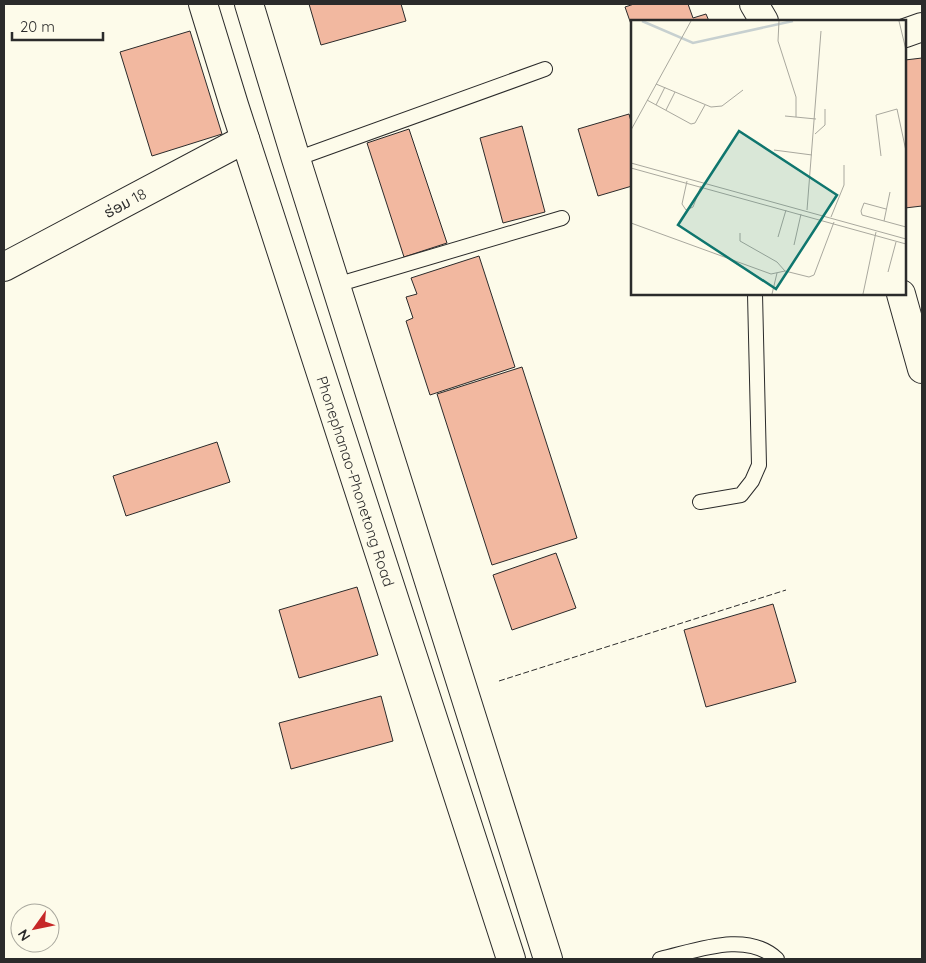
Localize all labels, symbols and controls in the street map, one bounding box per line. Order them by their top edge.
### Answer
scale bar [12,10,104,42]
text: 20 m [20,17,55,36]
inset map [631,20,906,295]
street label: ຮ່ອມ 18 [100,184,150,222]
street label: Phonephanao-Phonetong Road [313,373,399,589]
north arrow [10,903,60,953]
text: N [14,926,34,944]

